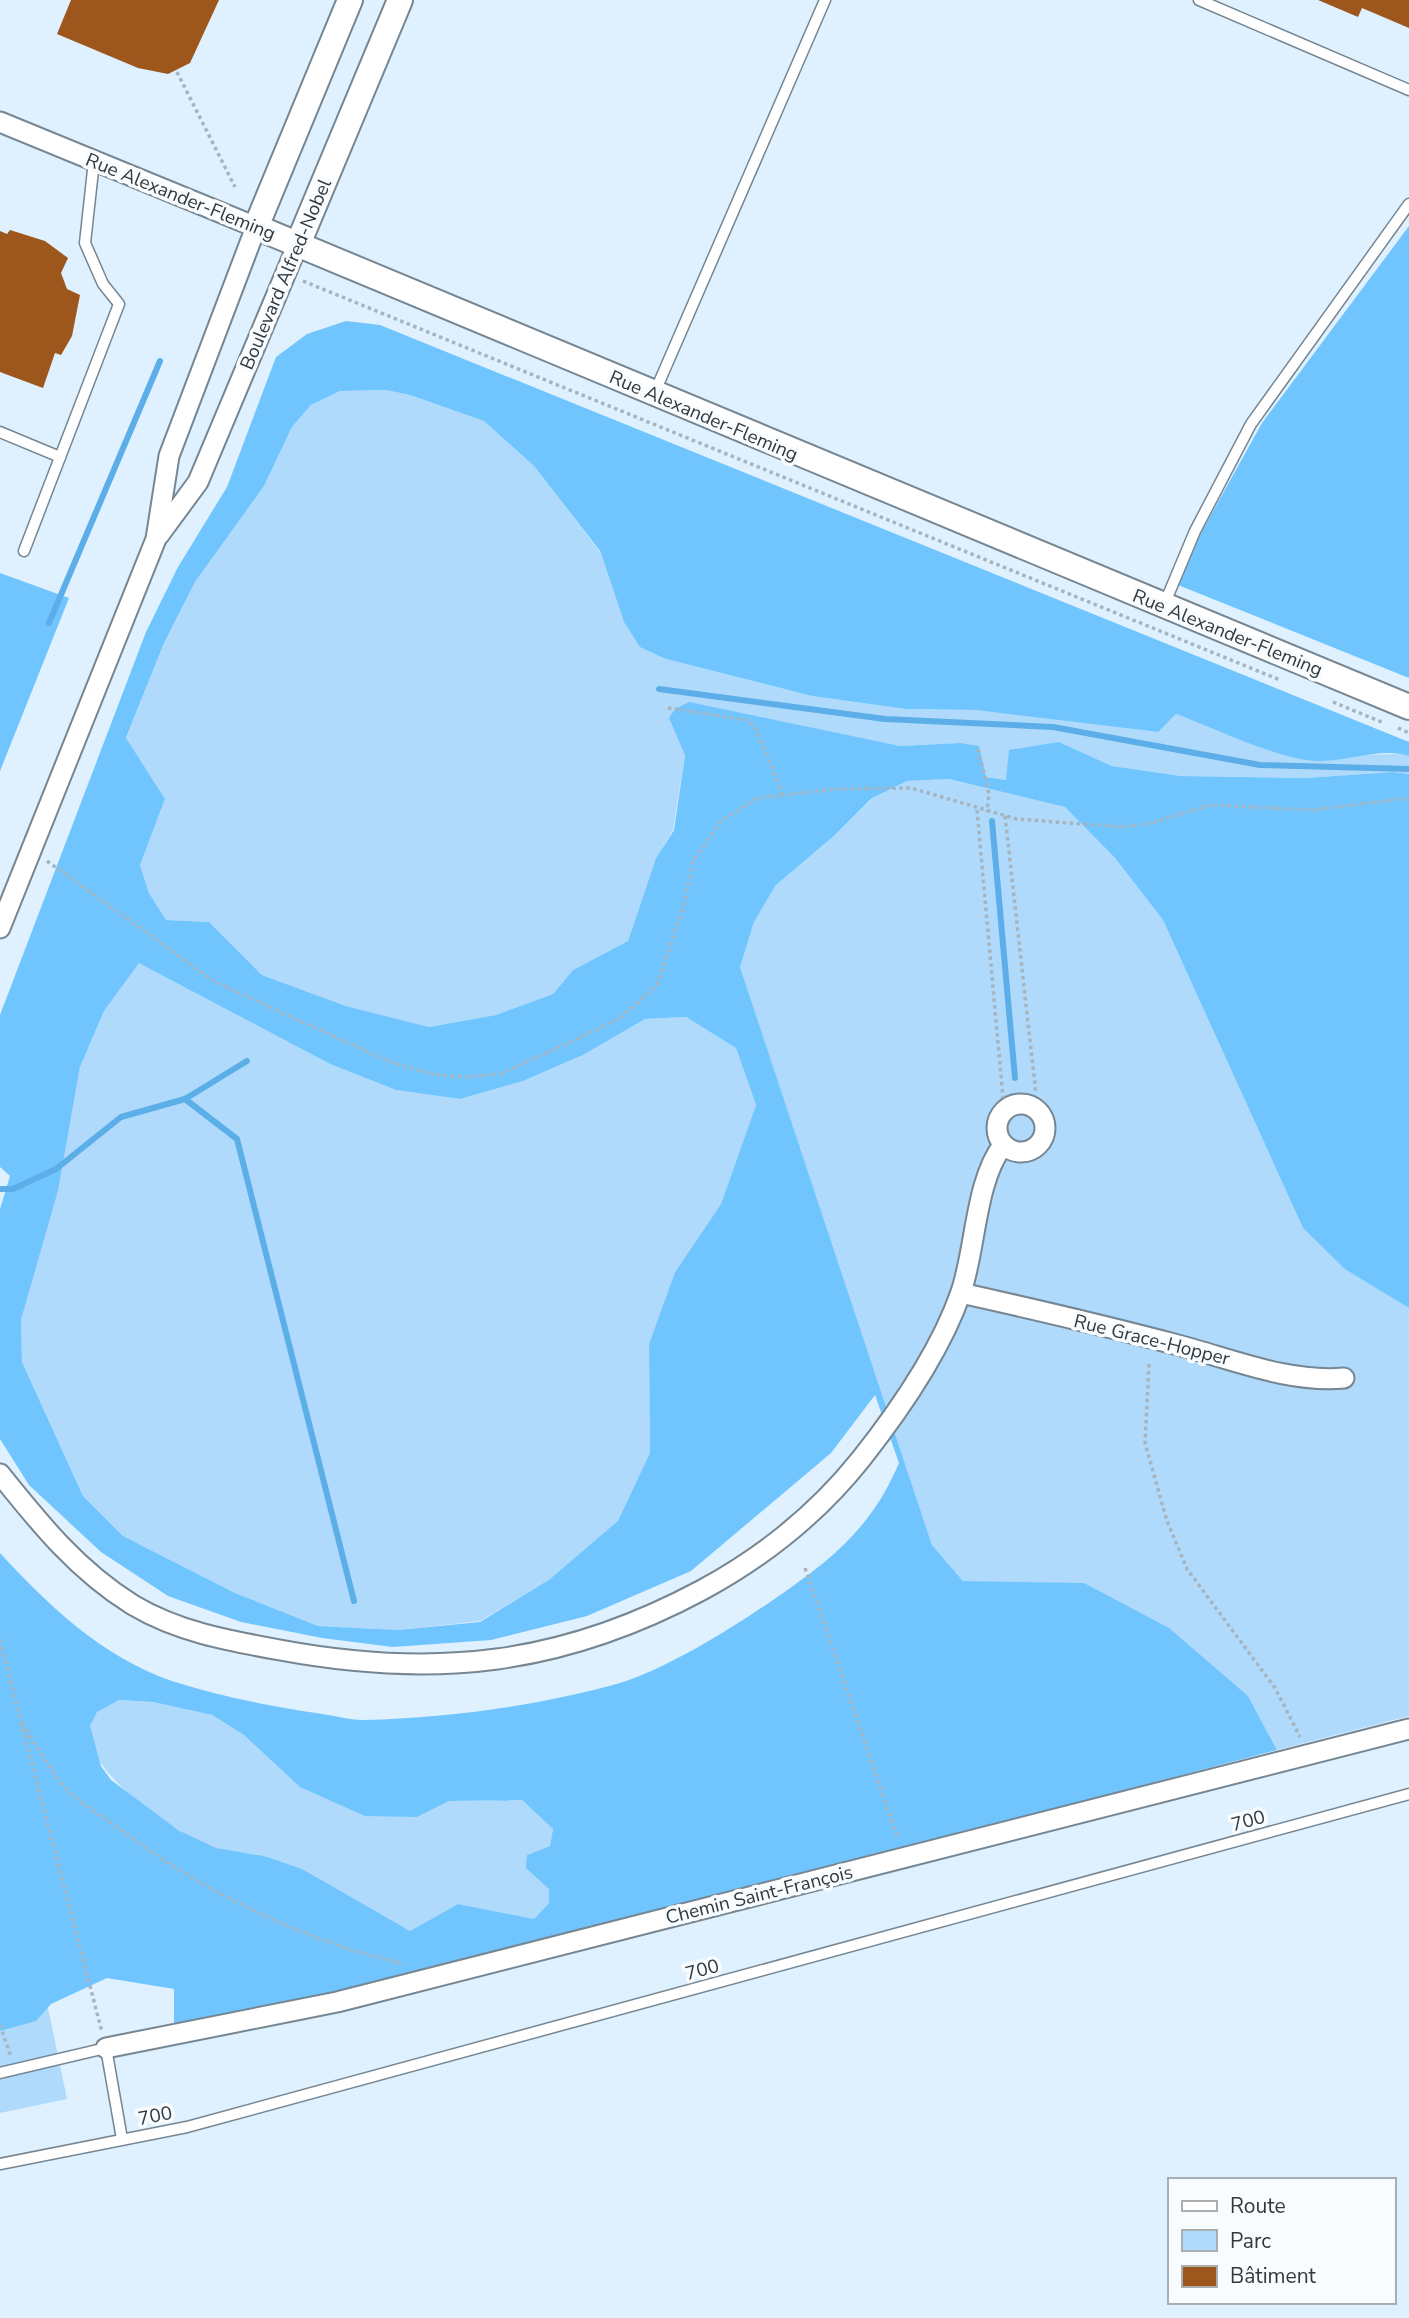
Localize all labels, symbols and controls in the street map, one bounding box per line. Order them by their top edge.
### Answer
street label: Rue Alexander-Fleming [82,147,280,247]
street label: Boulevard Alfred-Nobel [234,175,338,374]
street label: Rue Alexander-Fleming [605,364,802,468]
street label: Rue Alexander-Fleming [1129,583,1327,683]
street label: Rue Grace-Hopper [1071,1308,1233,1372]
street label: 700 [1228,1804,1268,1838]
street label: Chemin Saint-François [663,1859,856,1931]
street label: 700 [682,1953,722,1987]
street label: 700 [136,2100,174,2132]
legend [1168,2178,1395,2304]
text: Route [1230,2192,1286,2220]
text: Parc [1230,2227,1271,2255]
text: Bâtiment [1230,2262,1317,2290]

